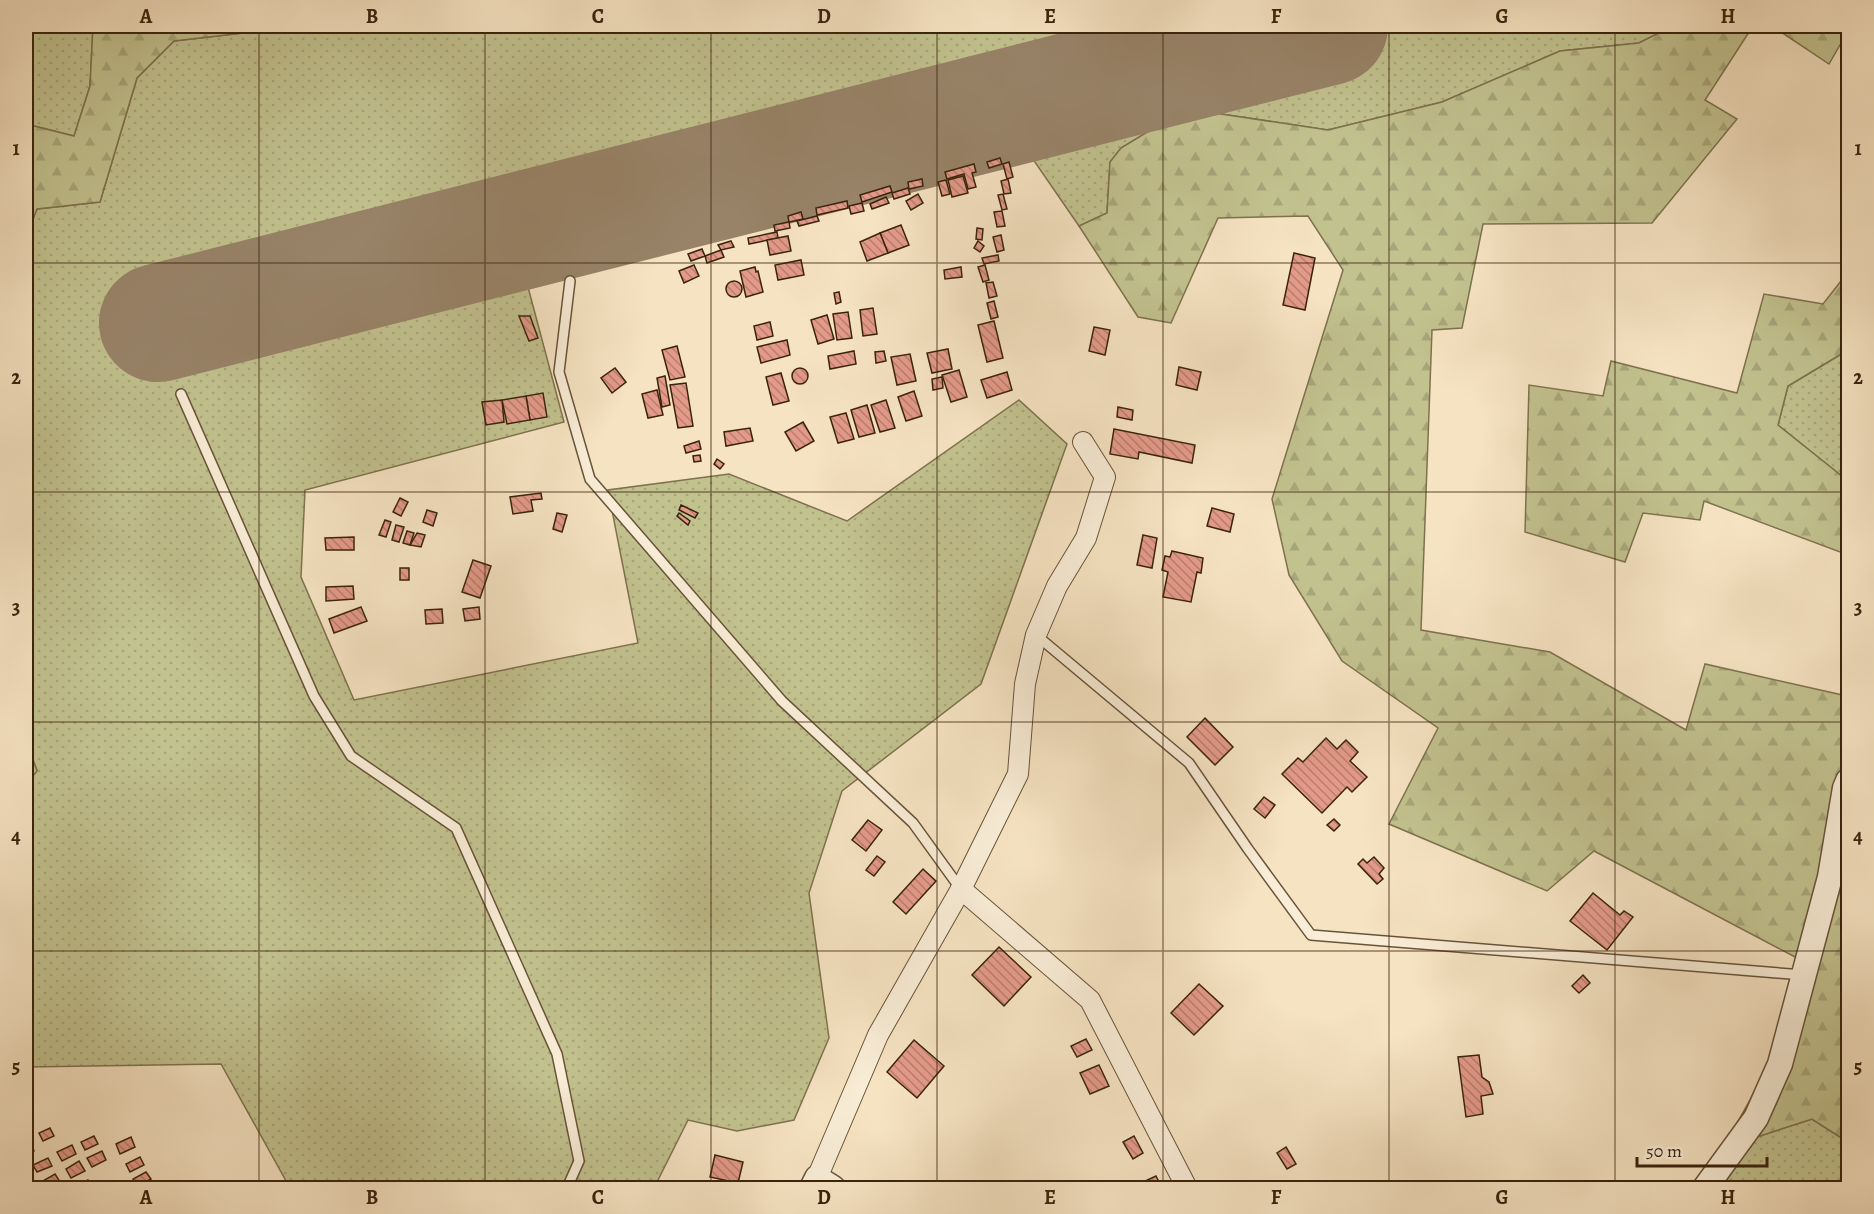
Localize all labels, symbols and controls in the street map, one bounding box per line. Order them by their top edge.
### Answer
text: A [139,3,153,30]
text: B [366,3,378,30]
text: C [592,3,604,30]
text: D [817,3,831,30]
text: E [1044,3,1056,30]
text: F [1271,3,1282,30]
text: G [1495,3,1509,30]
text: H [1721,3,1736,30]
text: 1 [12,135,20,162]
text: 1 [1854,135,1862,162]
text: 2 [11,364,21,391]
text: 2 [1853,364,1863,391]
text: 3 [12,594,20,621]
text: 3 [1854,594,1862,621]
text: 4 [11,823,21,850]
text: 4 [1853,823,1863,850]
text: 5 [12,1053,20,1080]
text: 5 [1854,1053,1862,1080]
scale bar [1637,1130,1768,1168]
text: 50 m [1646,1139,1682,1163]
text: A [139,1184,153,1211]
text: B [366,1184,378,1211]
text: C [592,1184,604,1211]
text: D [817,1184,831,1211]
text: E [1044,1184,1056,1211]
text: F [1271,1184,1282,1211]
text: G [1495,1184,1509,1211]
text: H [1721,1184,1736,1211]

